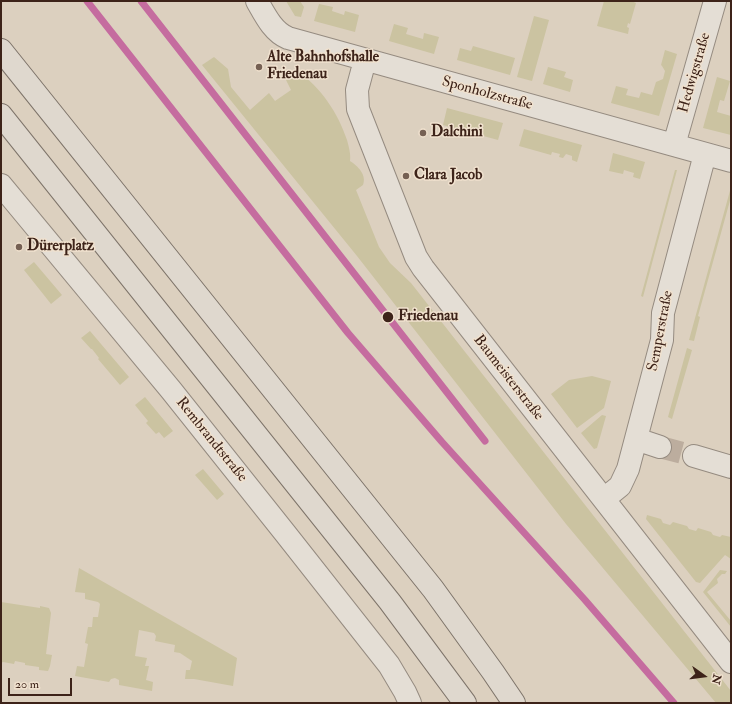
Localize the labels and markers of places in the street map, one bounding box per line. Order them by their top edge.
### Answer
place label: Alte Bahnhofshalle Friedenau [267,49,379,84]
marker: Alte Bahnhofshalle Friedenau [254,62,264,72]
place label: Dalchini [431,124,483,142]
marker: Dalchini [418,128,428,138]
place label: Clara Jacob [414,167,482,185]
marker: Clara Jacob [401,171,411,181]
place label: Dürerplatz [27,238,94,256]
marker: Dürerplatz [14,242,24,252]
place label: Friedenau [398,308,458,326]
marker: Friedenau [381,310,395,324]

